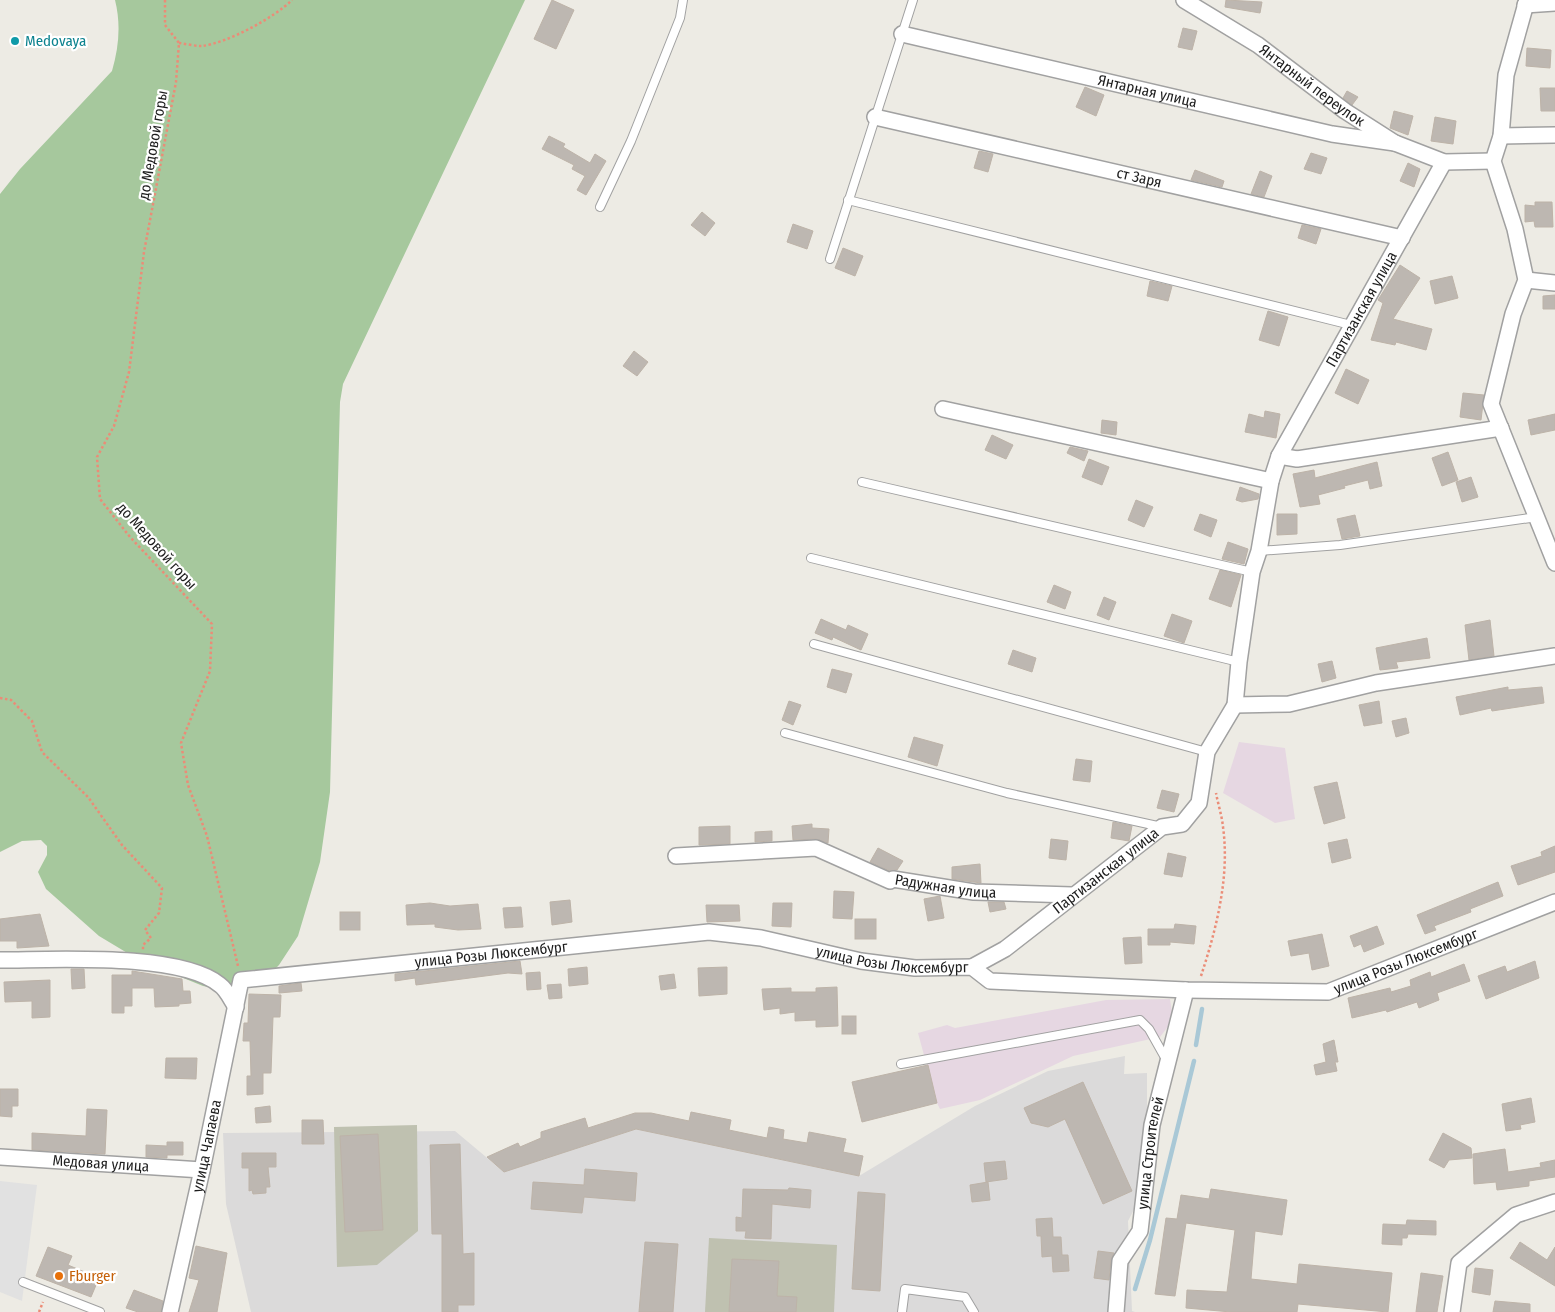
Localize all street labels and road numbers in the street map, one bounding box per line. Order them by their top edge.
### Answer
street label: Янтарный переулок [1256,40,1368,130]
street label: Янтарная улица [1096,71,1199,111]
street label: до Медовой горы [135,89,171,201]
street label: ст Заря [1115,164,1163,192]
street label: Партизанская улица [1322,248,1401,370]
street label: до Медовой горы [113,499,201,593]
street label: Партизанская улица [1049,824,1162,918]
street label: Радужная улица [894,870,997,902]
street label: улица Розы Люксембург [1331,924,1481,998]
street label: улица Розы Люксембург [414,938,569,971]
street label: улица Розы Люксембург [814,942,969,977]
street label: улица Строителей [1133,1094,1168,1210]
street label: улица Чапаева [188,1098,225,1194]
street label: Медовая улица [52,1151,150,1176]

